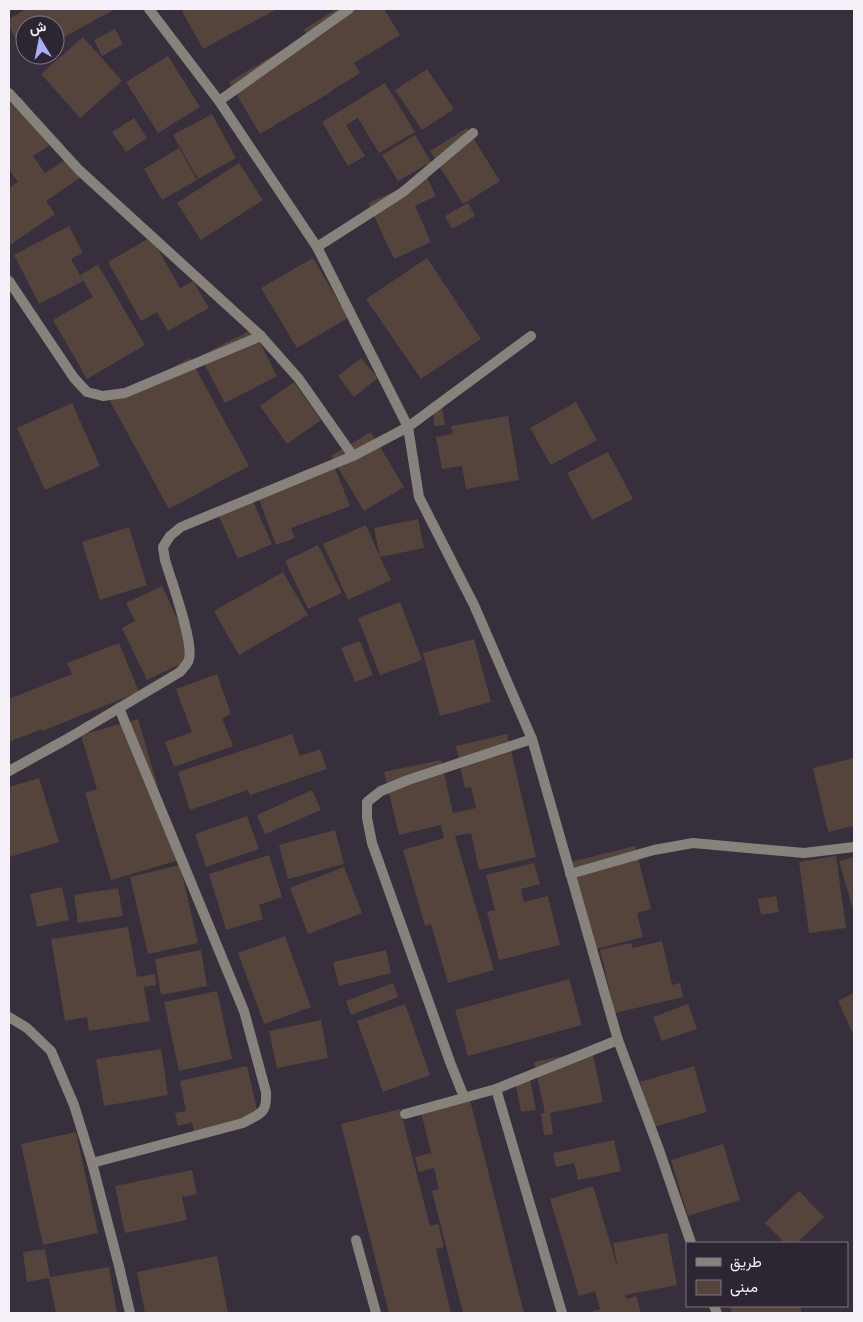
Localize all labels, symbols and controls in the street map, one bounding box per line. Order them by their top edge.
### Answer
north arrow [15,15,65,65]
text: ش [28,18,48,38]
legend [686,1242,848,1307]
text: طريق [730,1253,762,1272]
text: مبنى [730,1278,758,1297]

